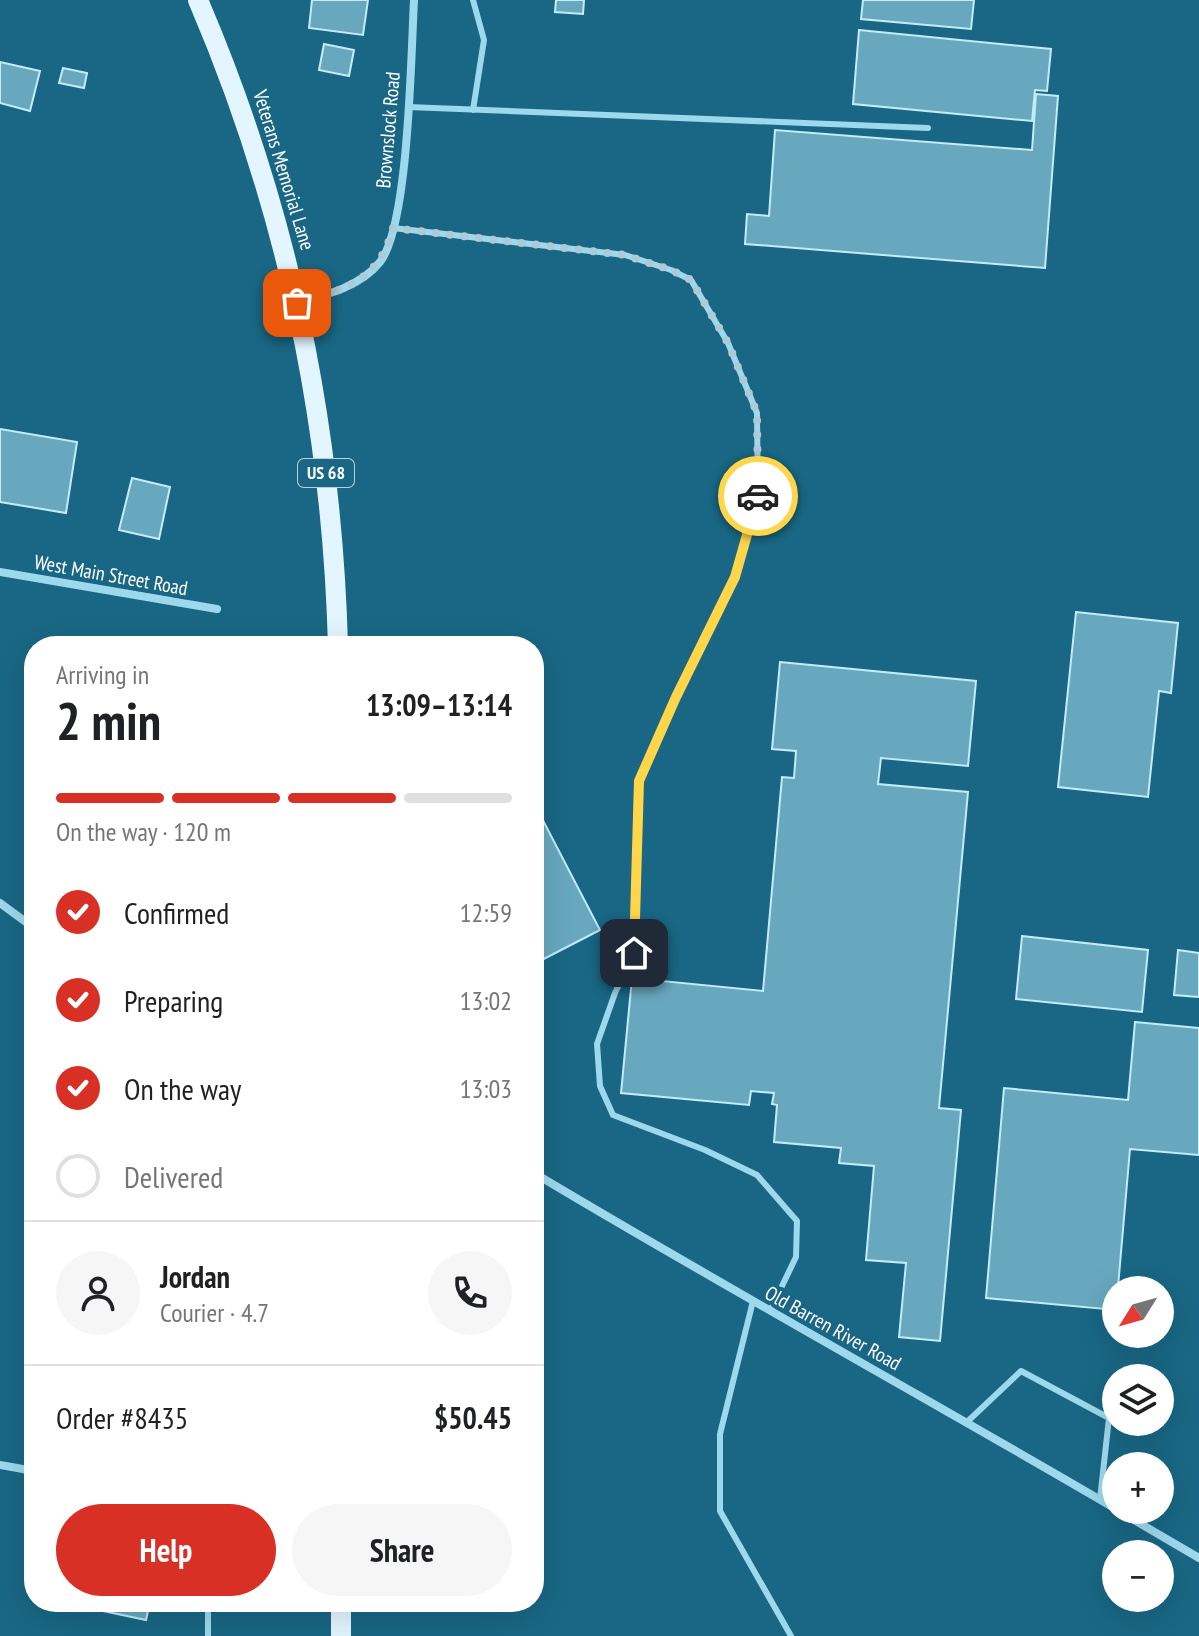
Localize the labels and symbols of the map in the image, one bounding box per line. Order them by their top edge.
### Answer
street label: Brownslock Road [370,71,406,189]
street label: Veterans Memorial Lane [247,86,321,253]
pin [263,269,331,337]
courier [718,456,798,536]
road number: US 68 [298,459,354,487]
street label: West Main Street Road [32,549,190,601]
pin [600,919,668,987]
north arrow [1102,1276,1174,1348]
street label: Old Barren River Road [760,1280,906,1376]

